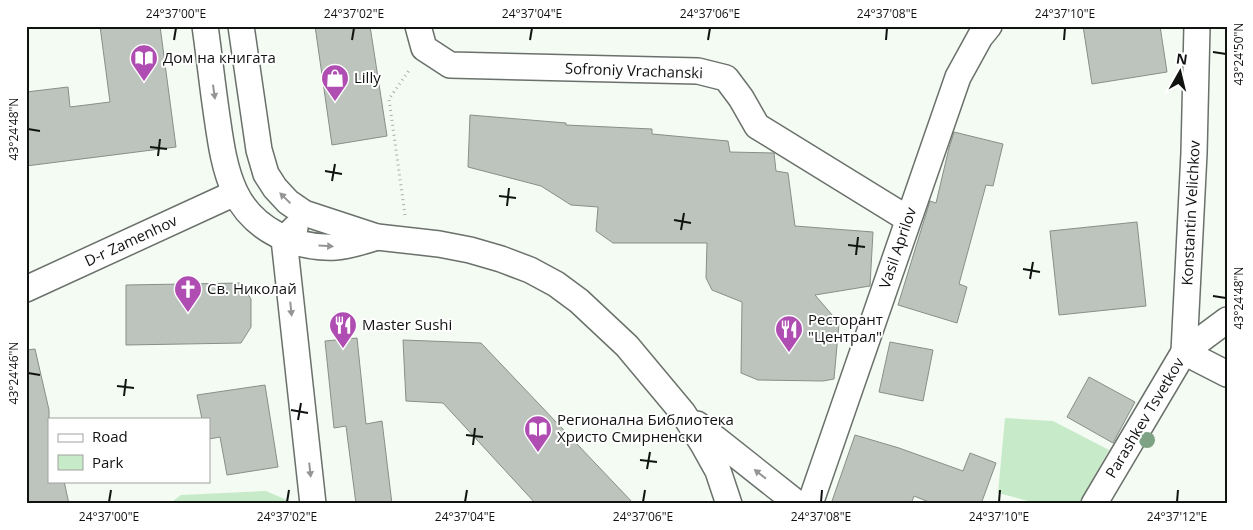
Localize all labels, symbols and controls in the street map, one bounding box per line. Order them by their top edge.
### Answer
text: 24°37'00"E [146,5,206,22]
text: 24°37'02"E [324,5,384,22]
text: 24°37'04"E [502,5,562,22]
text: 24°37'06"E [680,5,740,22]
text: 24°37'08"E [857,5,917,22]
text: 24°37'10"E [1035,5,1095,22]
text: 43°24'50"N [1230,23,1247,85]
library icon: Дом на книгата [129,43,159,82]
place label: Дом на книгата [163,47,276,67]
north arrow [1156,48,1206,98]
text: N [1175,48,1189,69]
street label: Sofroniy Vrachanski [565,58,703,82]
shop icon: Lilly [320,63,350,102]
place label: Lilly [354,67,381,87]
one-way arrow [210,84,218,100]
text: 43°24'48"N [5,98,22,160]
street label: Konstantin Velichkov [1176,139,1204,286]
one-way arrow [279,192,291,204]
street label: Vasil Aprilov [874,204,920,291]
street label: D-r Zamenhov [81,210,181,270]
one-way arrow [319,243,335,251]
text: 43°24'48"N [1230,267,1247,329]
church icon: Св. Николай [173,274,203,313]
place label: Св. Николай [207,278,297,298]
one-way arrow [287,301,295,317]
place label: Ресторант "Централ" [808,309,883,346]
restaurant icon: Master Sushi [328,310,358,349]
place label: Master Sushi [362,314,452,334]
restaurant icon: Ресторант "Централ" [774,314,804,353]
text: 43°24'46"N [5,342,22,404]
street label: Parashkev Tsvetkov [1100,353,1188,481]
place label: Регионална Библиотека Христо Смирненски [557,409,734,446]
library icon: Регионална Библиотека Христо Смирненски [523,414,553,453]
legend [48,418,210,482]
text: Road [92,426,128,446]
text: Park [92,452,123,472]
one-way arrow [306,463,314,479]
one-way arrow [754,468,767,479]
text: 24°37'00"E [79,508,139,525]
text: 24°37'02"E [257,508,317,525]
text: 24°37'04"E [435,508,495,525]
text: 24°37'06"E [613,508,673,525]
text: 24°37'08"E [791,508,851,525]
text: 24°37'10"E [969,508,1029,525]
text: 24°37'12"E [1147,508,1207,525]

